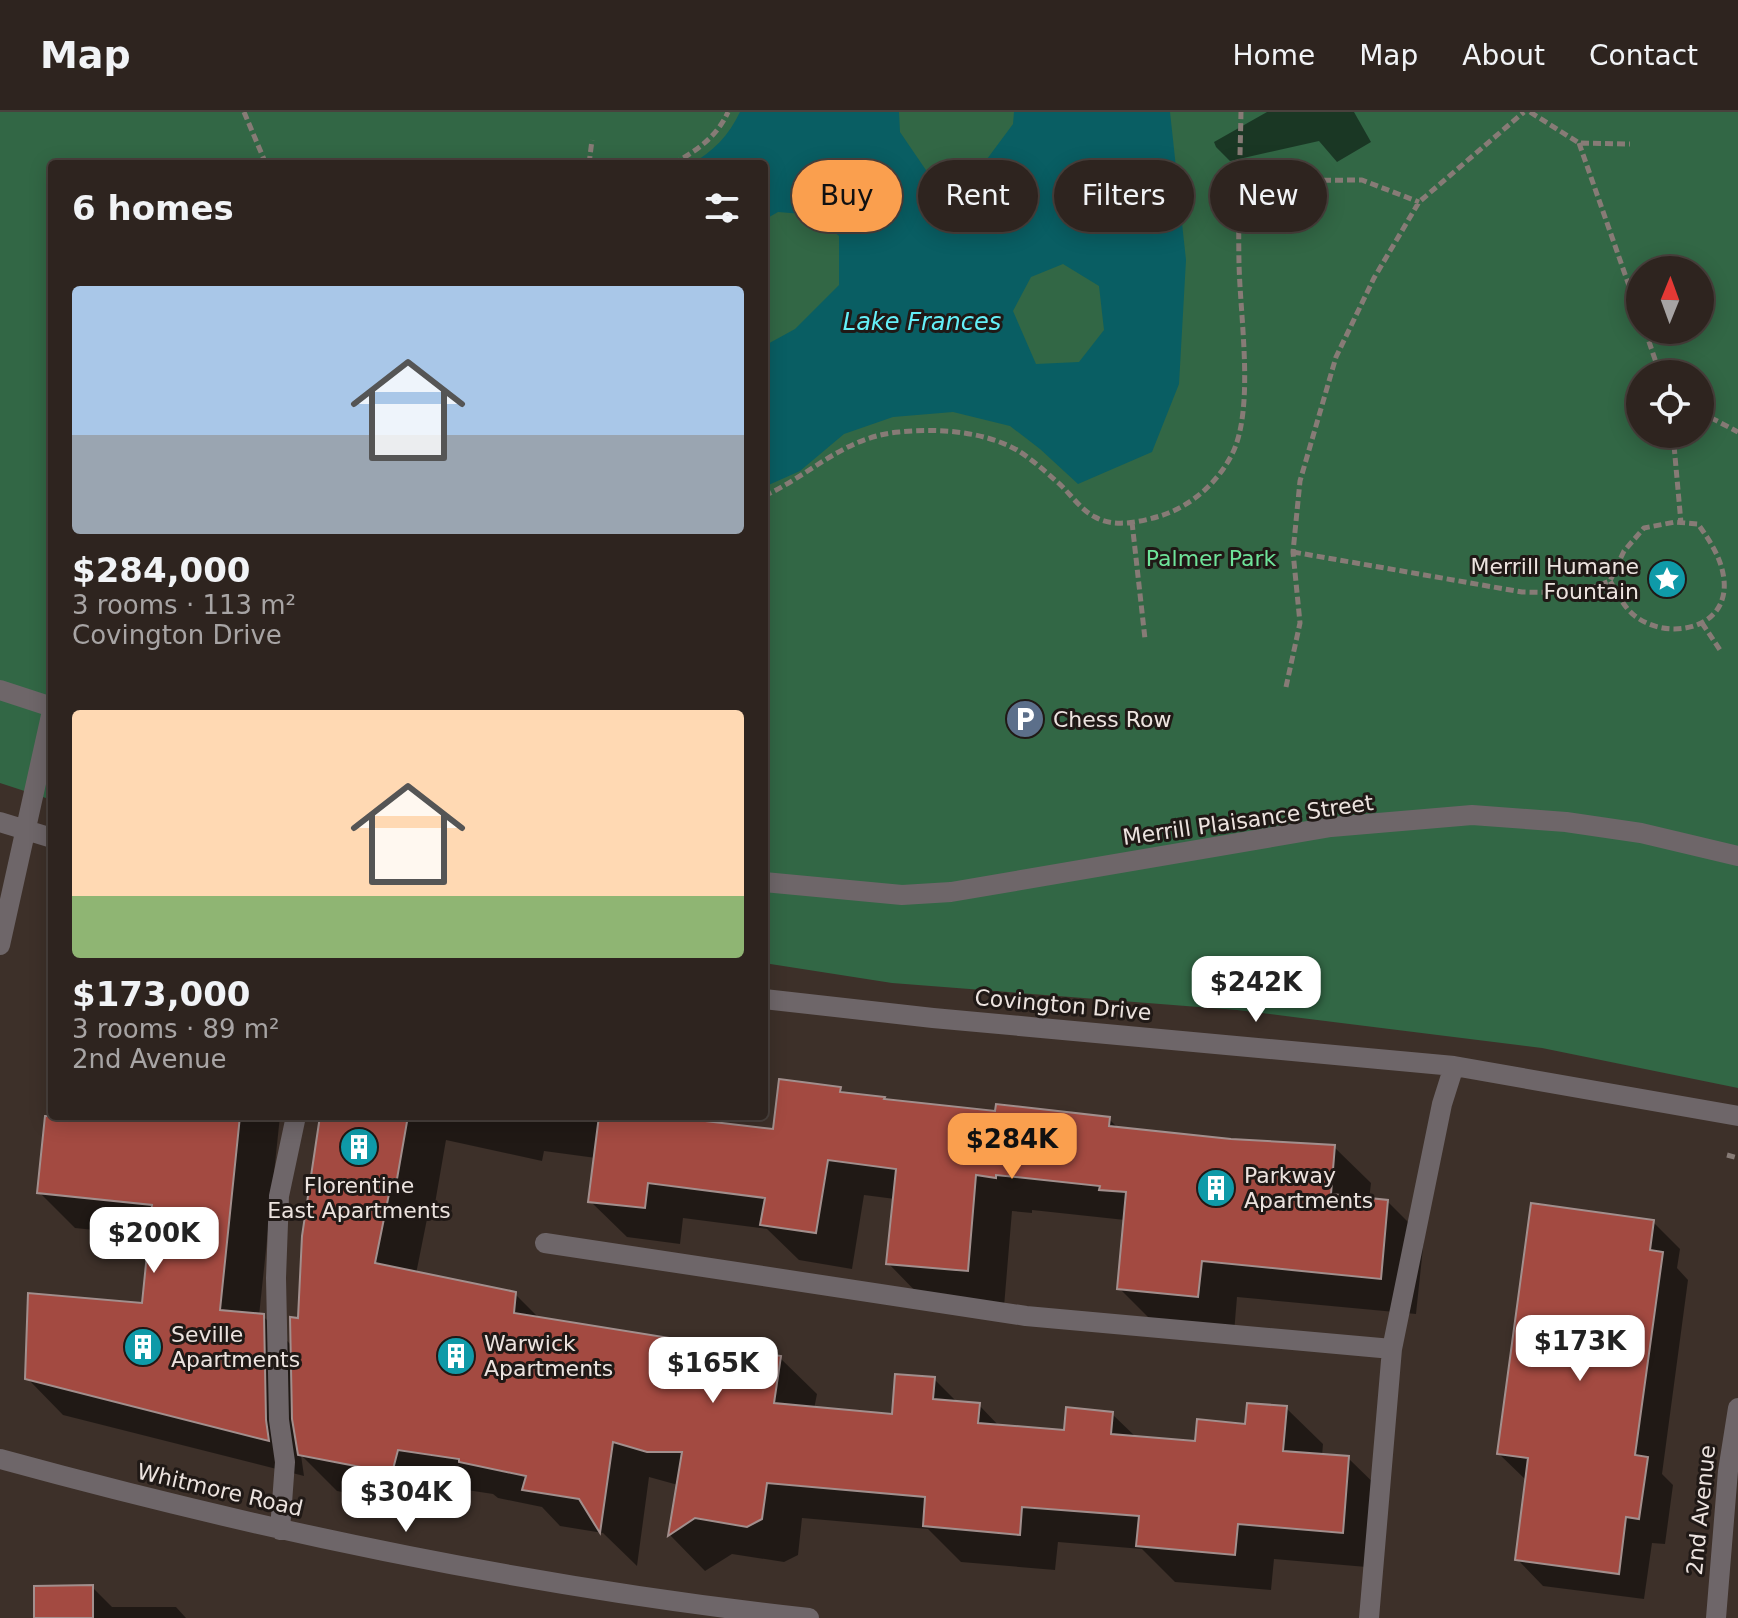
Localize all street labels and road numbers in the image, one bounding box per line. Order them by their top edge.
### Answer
street label: Merrill Plaisance Street [1121,790,1375,850]
street label: Covington Drive [973,985,1153,1025]
street label: 2nd Avenue [1682,1444,1720,1576]
street label: Whitmore Road [135,1459,305,1521]

